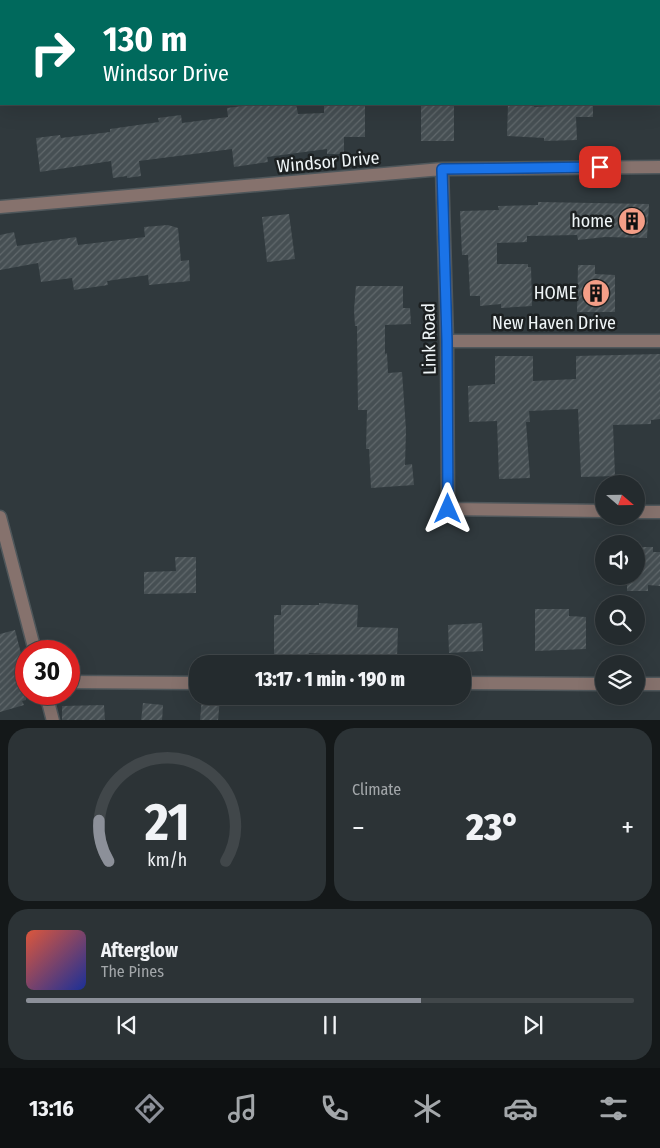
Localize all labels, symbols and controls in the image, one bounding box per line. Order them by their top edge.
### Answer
text: 130 m [103,18,187,60]
icon: right [20,20,85,85]
text: Windsor Drive [103,60,229,87]
pin [579,146,621,188]
street label: Windsor Drive [276,147,380,177]
icon: arrive [586,153,614,181]
building icon: home [617,206,647,236]
place label: home [571,210,613,232]
building icon: HOME [581,278,611,308]
place label: HOME [534,282,577,304]
street label: Link Road [417,303,441,375]
street label: New Haven Drive [492,312,616,334]
north arrow [595,475,645,525]
map controls [595,475,645,705]
position arrow [421,482,473,534]
button: sound [595,535,645,585]
button: search [595,595,645,645]
speed limit sign: 30 [15,640,80,705]
button: layers [595,655,645,705]
text: 13:17 · 1 min · 190 m [255,668,405,691]
text: Climate [352,780,401,799]
text: 21 [143,791,190,854]
text: 23° [466,804,520,850]
text: − [352,811,365,844]
text: + [621,811,634,844]
text: km/h [147,849,187,871]
text: Afterglow [101,939,178,962]
text: The Pines [101,962,164,981]
icon: previous [113,1011,141,1039]
icon: pause [316,1011,344,1039]
icon: next [519,1011,547,1039]
icon: directions [132,1091,167,1126]
icon: music [225,1091,260,1126]
icon: phone [317,1091,352,1126]
icon: climate [410,1091,445,1126]
icon: car [503,1091,538,1126]
icon: filters [596,1091,631,1126]
text: 13:16 [29,1095,74,1122]

